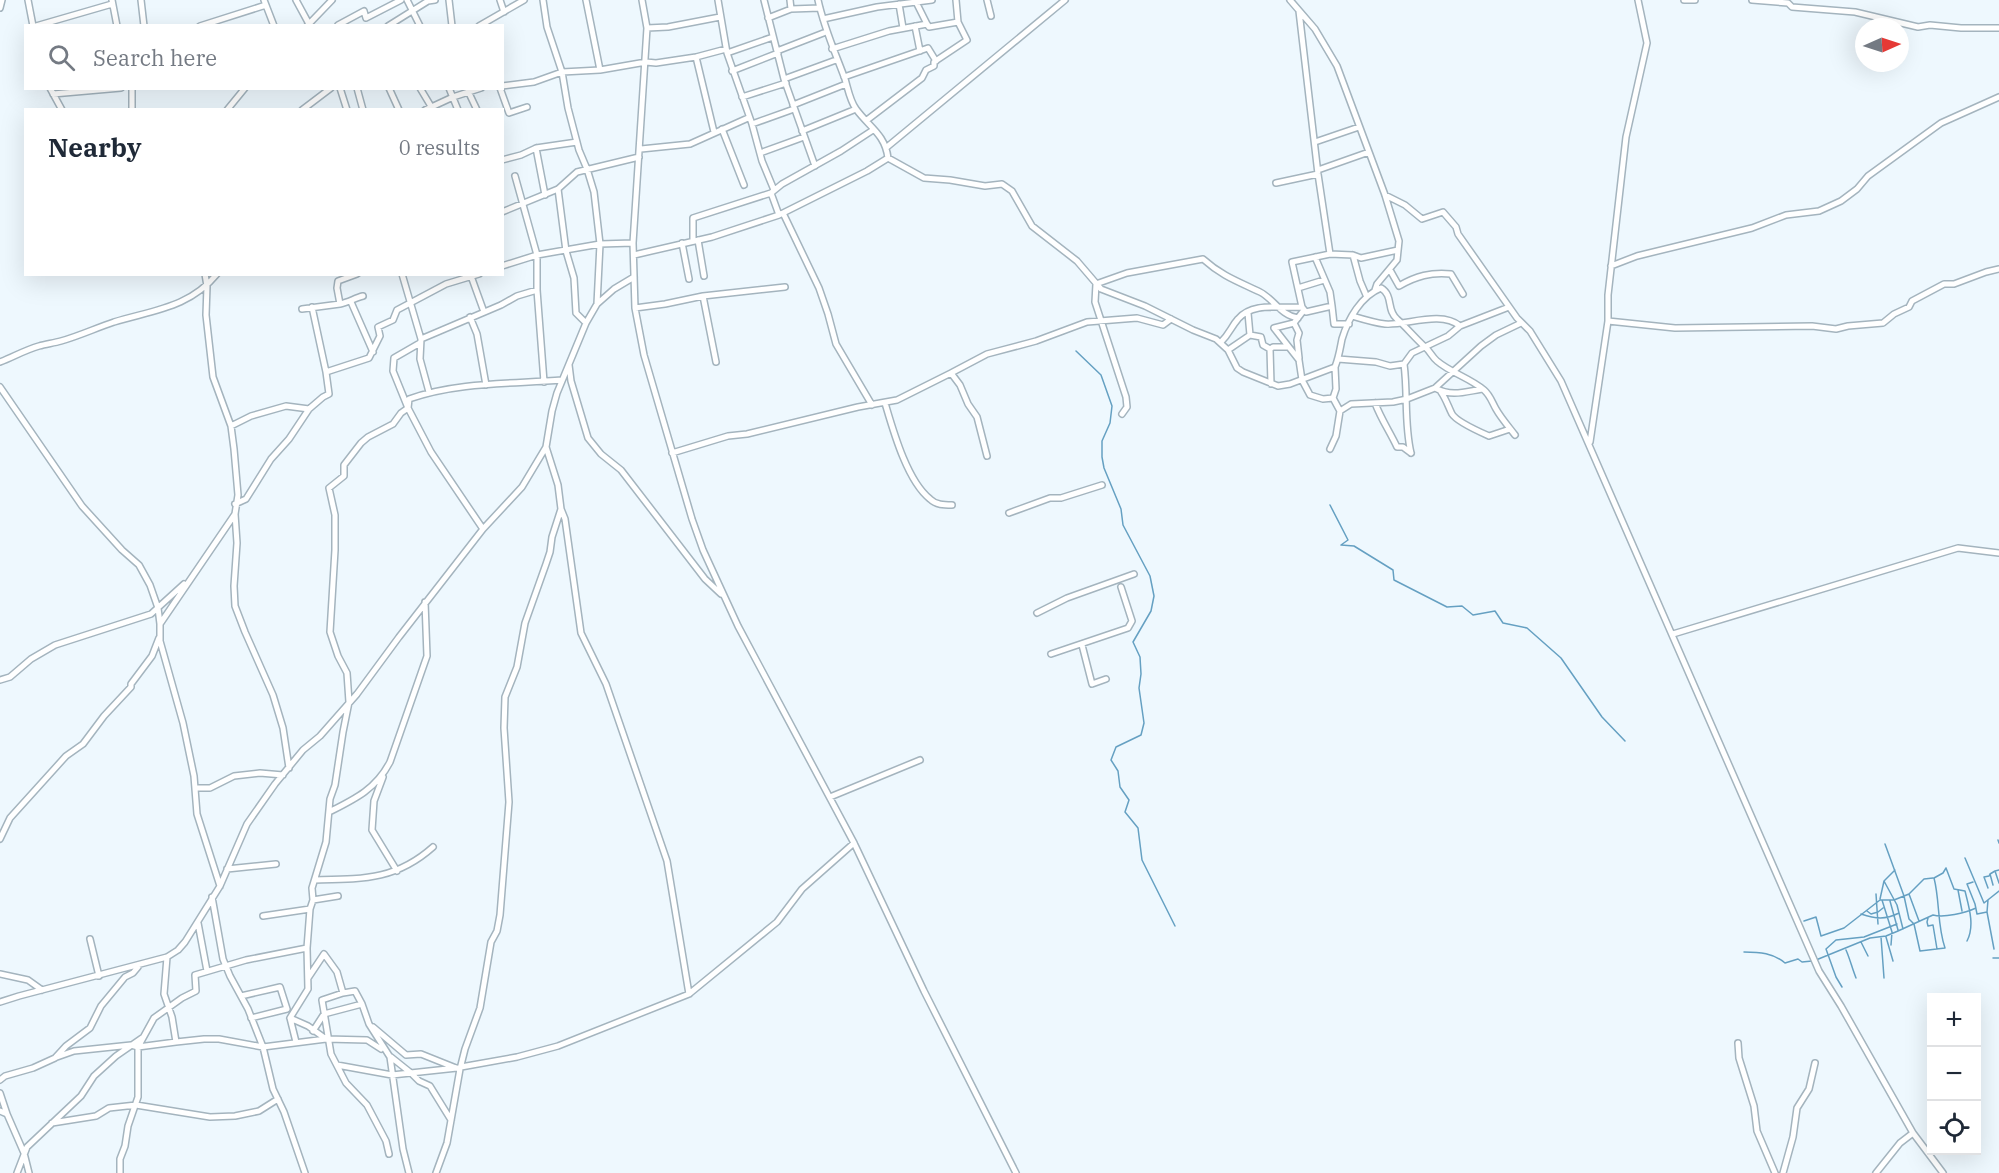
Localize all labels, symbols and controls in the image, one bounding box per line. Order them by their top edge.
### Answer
north arrow [1855,18,1909,72]
search box [24,24,504,90]
icon: search [45,41,78,74]
text: Search here [93,43,217,72]
text: Nearby [48,130,142,164]
text: 0 results [399,134,480,161]
map controls [1927,993,1981,1155]
button: + [1927,993,1981,1047]
button: − [1927,1047,1981,1101]
button: locate [1927,1101,1981,1155]

